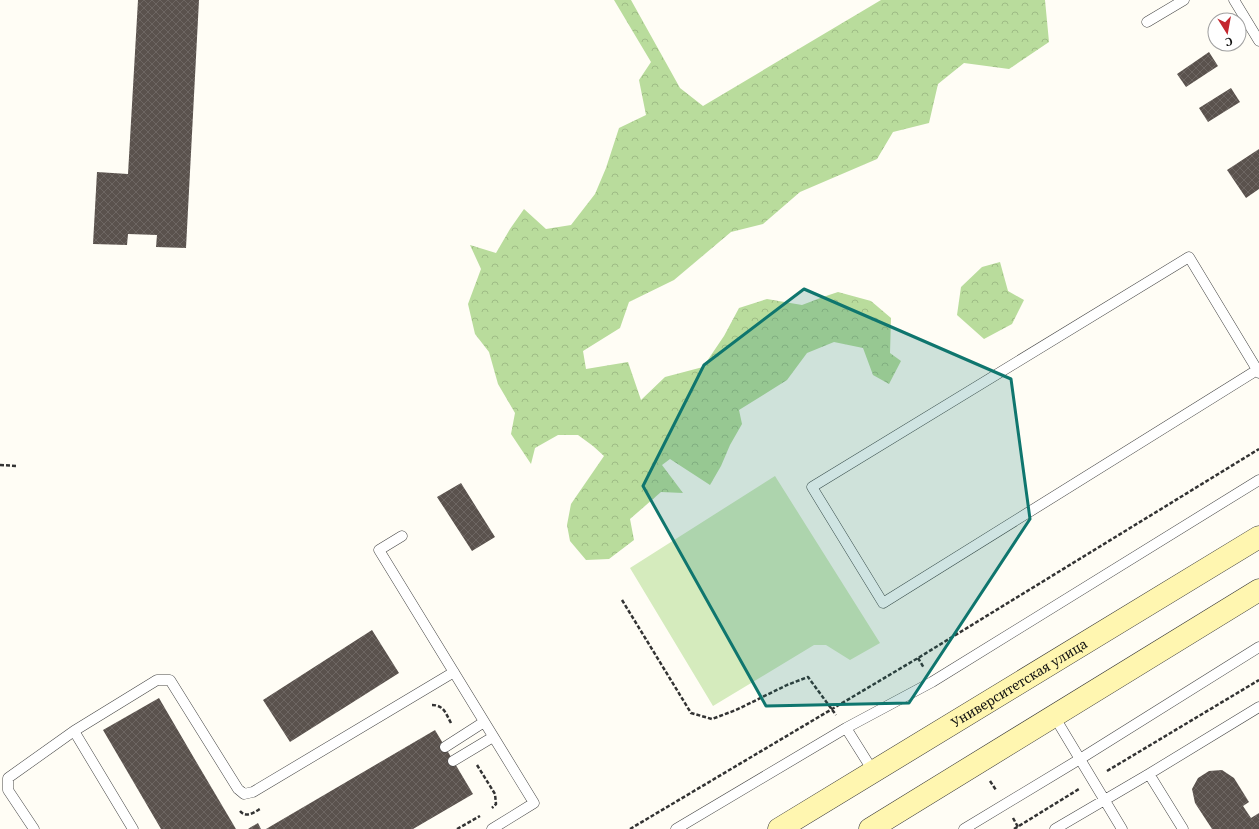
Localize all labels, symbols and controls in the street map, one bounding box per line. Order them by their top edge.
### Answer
north arrow [1207,12,1247,52]
text: С [1224,34,1234,50]
street label: Университетская улица [947,634,1091,731]

